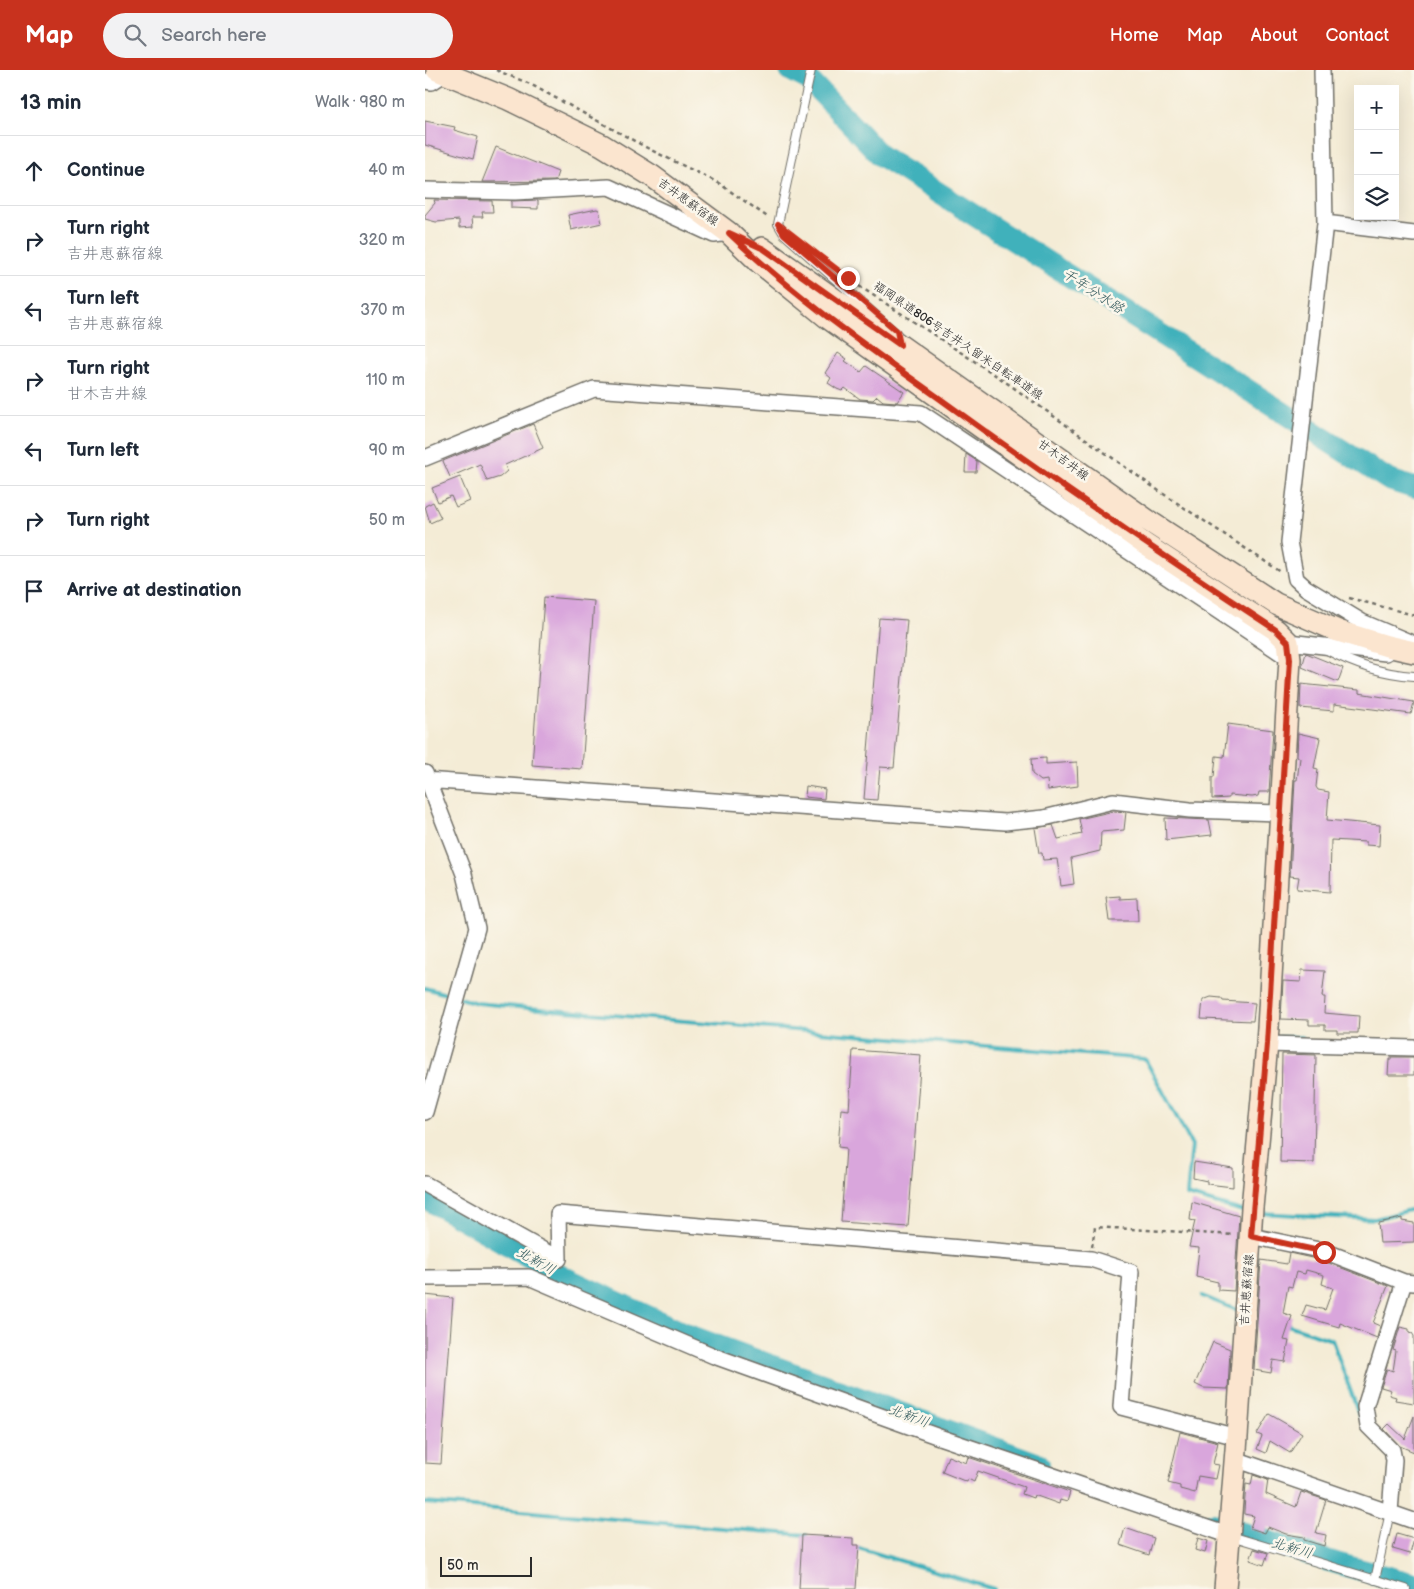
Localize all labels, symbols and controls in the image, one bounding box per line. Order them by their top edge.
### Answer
search box [103,13,453,58]
text: Map [25,21,73,50]
icon: search [121,21,149,49]
text: Search here [161,24,267,47]
text: Home [1110,25,1159,46]
text: Map [1187,25,1223,46]
text: About [1251,25,1298,46]
text: Contact [1326,25,1389,46]
map controls [1354,85,1399,220]
button: + [1354,85,1399,130]
text: 13 min [20,90,82,115]
text: Walk · 980 m [315,93,405,112]
button: − [1354,130,1399,175]
icon: ahead [20,157,48,185]
text: Continue [67,159,145,182]
text: 40 m [368,161,405,180]
street label: 吉井恵蘇宿線 [654,175,722,229]
button: layers [1354,175,1399,220]
text: Turn right [67,217,150,240]
icon: right [20,227,48,255]
text: 320 m [359,231,405,250]
text: 吉井恵蘇宿線 [67,245,163,264]
water label: 千年分水路 [1059,265,1128,318]
route end [837,267,860,290]
street label: 福岡県道806号吉井久留米自転車道線 [870,278,1046,404]
text: Turn left [67,287,139,310]
icon: left [20,297,48,325]
text: 370 m [360,301,405,320]
text: 吉井恵蘇宿線 [67,315,163,334]
text: Turn right [67,357,150,380]
icon: right [20,367,48,395]
text: 110 m [366,371,405,390]
text: 甘木吉井線 [67,385,147,404]
street label: 甘木吉井線 [1034,436,1092,484]
icon: left [20,437,48,465]
text: Turn left [67,439,139,462]
text: 90 m [369,441,405,460]
icon: right [20,507,48,535]
text: Turn right [67,509,150,532]
text: 50 m [369,511,405,530]
icon: arrive [20,577,48,605]
text: Arrive at destination [67,579,242,602]
route start [1313,1241,1336,1264]
water label: 北新川 [514,1243,558,1279]
street label: 吉井恵蘇宿線 [1237,1254,1257,1326]
water label: 北新川 [886,1401,932,1431]
water label: 北新川 [1269,1534,1315,1562]
scale bar [440,1554,533,1577]
text: 50 m [447,1557,479,1574]

